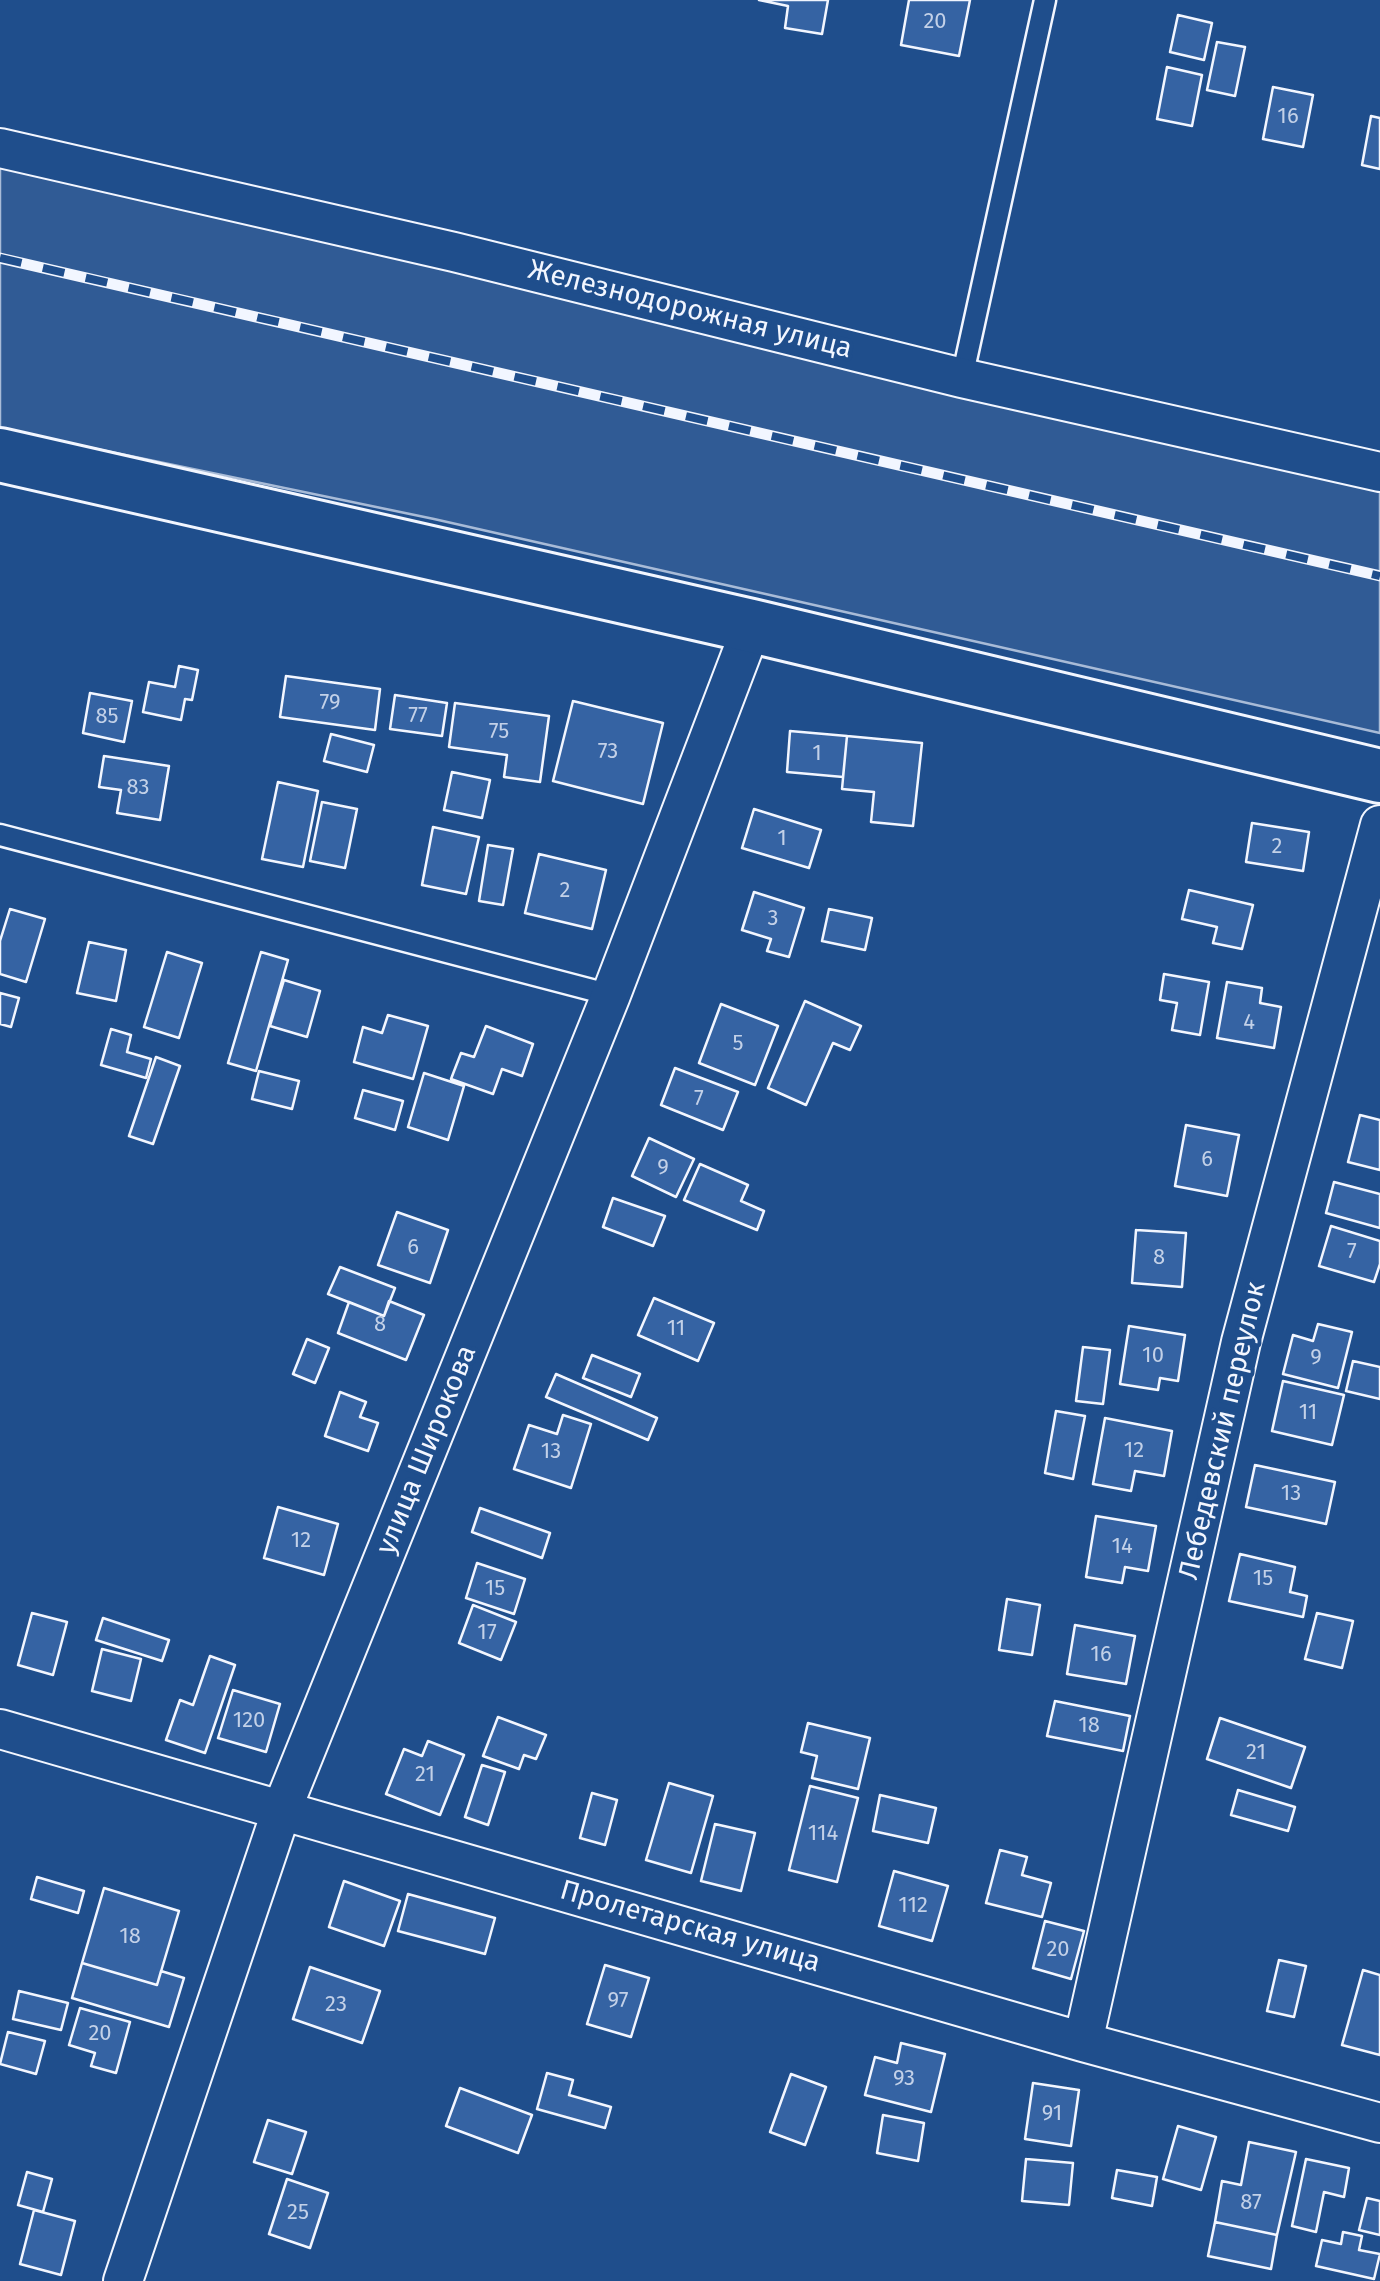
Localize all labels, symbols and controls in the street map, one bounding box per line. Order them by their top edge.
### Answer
house number: 20 [923,9,947,35]
house number: 16 [1277,104,1299,130]
street label: Железнодорожная улица [525,253,855,367]
house number: 79 [320,690,340,716]
house number: 77 [408,703,428,729]
house number: 85 [95,704,119,730]
house number: 75 [489,719,509,745]
house number: 73 [598,739,618,765]
house number: 1 [812,741,822,767]
house number: 83 [126,775,150,801]
house number: 1 [777,826,787,852]
house number: 2 [1272,834,1282,860]
house number: 2 [560,878,570,904]
house number: 3 [768,906,778,932]
house number: 4 [1243,1010,1255,1036]
house number: 5 [732,1031,744,1057]
house number: 7 [694,1086,704,1112]
house number: 6 [1201,1147,1213,1173]
house number: 9 [657,1155,669,1181]
house number: 6 [407,1235,419,1261]
house number: 7 [1347,1239,1357,1265]
house number: 8 [1153,1245,1165,1271]
street label: Лебедевский переулок [1172,1279,1274,1583]
house number: 8 [374,1312,386,1338]
house number: 11 [667,1316,685,1342]
street label: улица Широкова [370,1341,484,1559]
house number: 10 [1142,1343,1164,1369]
house number: 9 [1310,1345,1322,1371]
house number: 11 [1299,1400,1317,1426]
house number: 12 [1124,1438,1144,1464]
house number: 13 [541,1439,561,1465]
house number: 13 [1281,1481,1301,1507]
house number: 12 [291,1528,311,1554]
house number: 14 [1111,1534,1133,1560]
house number: 15 [1253,1566,1273,1592]
house number: 15 [485,1576,505,1602]
house number: 17 [477,1620,497,1646]
house number: 16 [1090,1642,1112,1668]
house number: 120 [233,1708,265,1734]
house number: 18 [1078,1713,1100,1739]
house number: 21 [1246,1740,1266,1766]
house number: 21 [415,1762,435,1788]
house number: 114 [808,1821,838,1847]
street label: Пролетарская улица [556,1874,824,1980]
house number: 112 [898,1893,928,1919]
house number: 18 [119,1924,141,1950]
house number: 20 [1046,1937,1070,1963]
house number: 97 [608,1988,628,2014]
house number: 23 [325,1992,347,2018]
house number: 20 [88,2021,112,2047]
house number: 93 [893,2066,915,2092]
house number: 91 [1042,2101,1062,2127]
house number: 87 [1240,2190,1262,2216]
house number: 25 [287,2200,309,2226]

